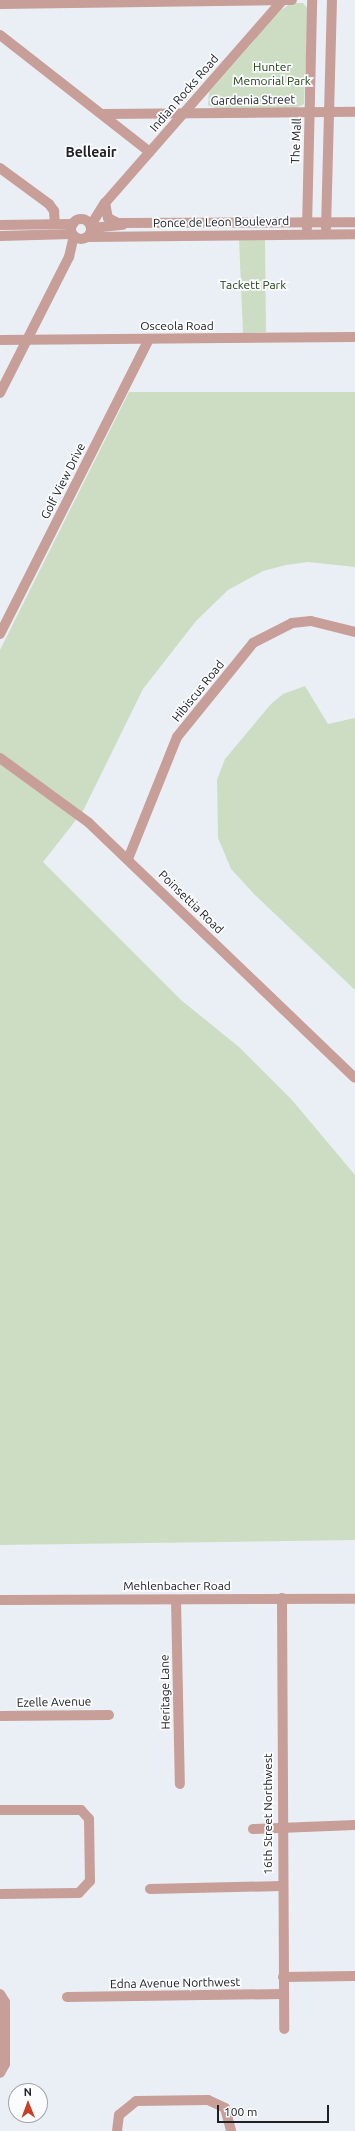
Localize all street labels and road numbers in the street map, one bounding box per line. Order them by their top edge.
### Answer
street label: Indian Rocks Road [147,52,221,134]
street label: Gardenia Street [211,92,295,108]
street label: The Mall [288,118,304,164]
street label: Ponce de Leon Boulevard [153,214,289,230]
street label: Osceola Road [140,319,214,333]
street label: Golf View Drive [38,441,88,521]
street label: Hibiscus Road [169,658,227,724]
street label: Poinsettia Road [156,867,226,937]
street label: Mehlenbacher Road [123,1579,231,1593]
street label: Heritage Lane [157,1654,173,1730]
street label: Ezelle Avenue [16,1694,92,1710]
street label: 16th Street Northwest [261,1753,275,1875]
street label: Edna Avenue Northwest [110,1975,240,1991]

